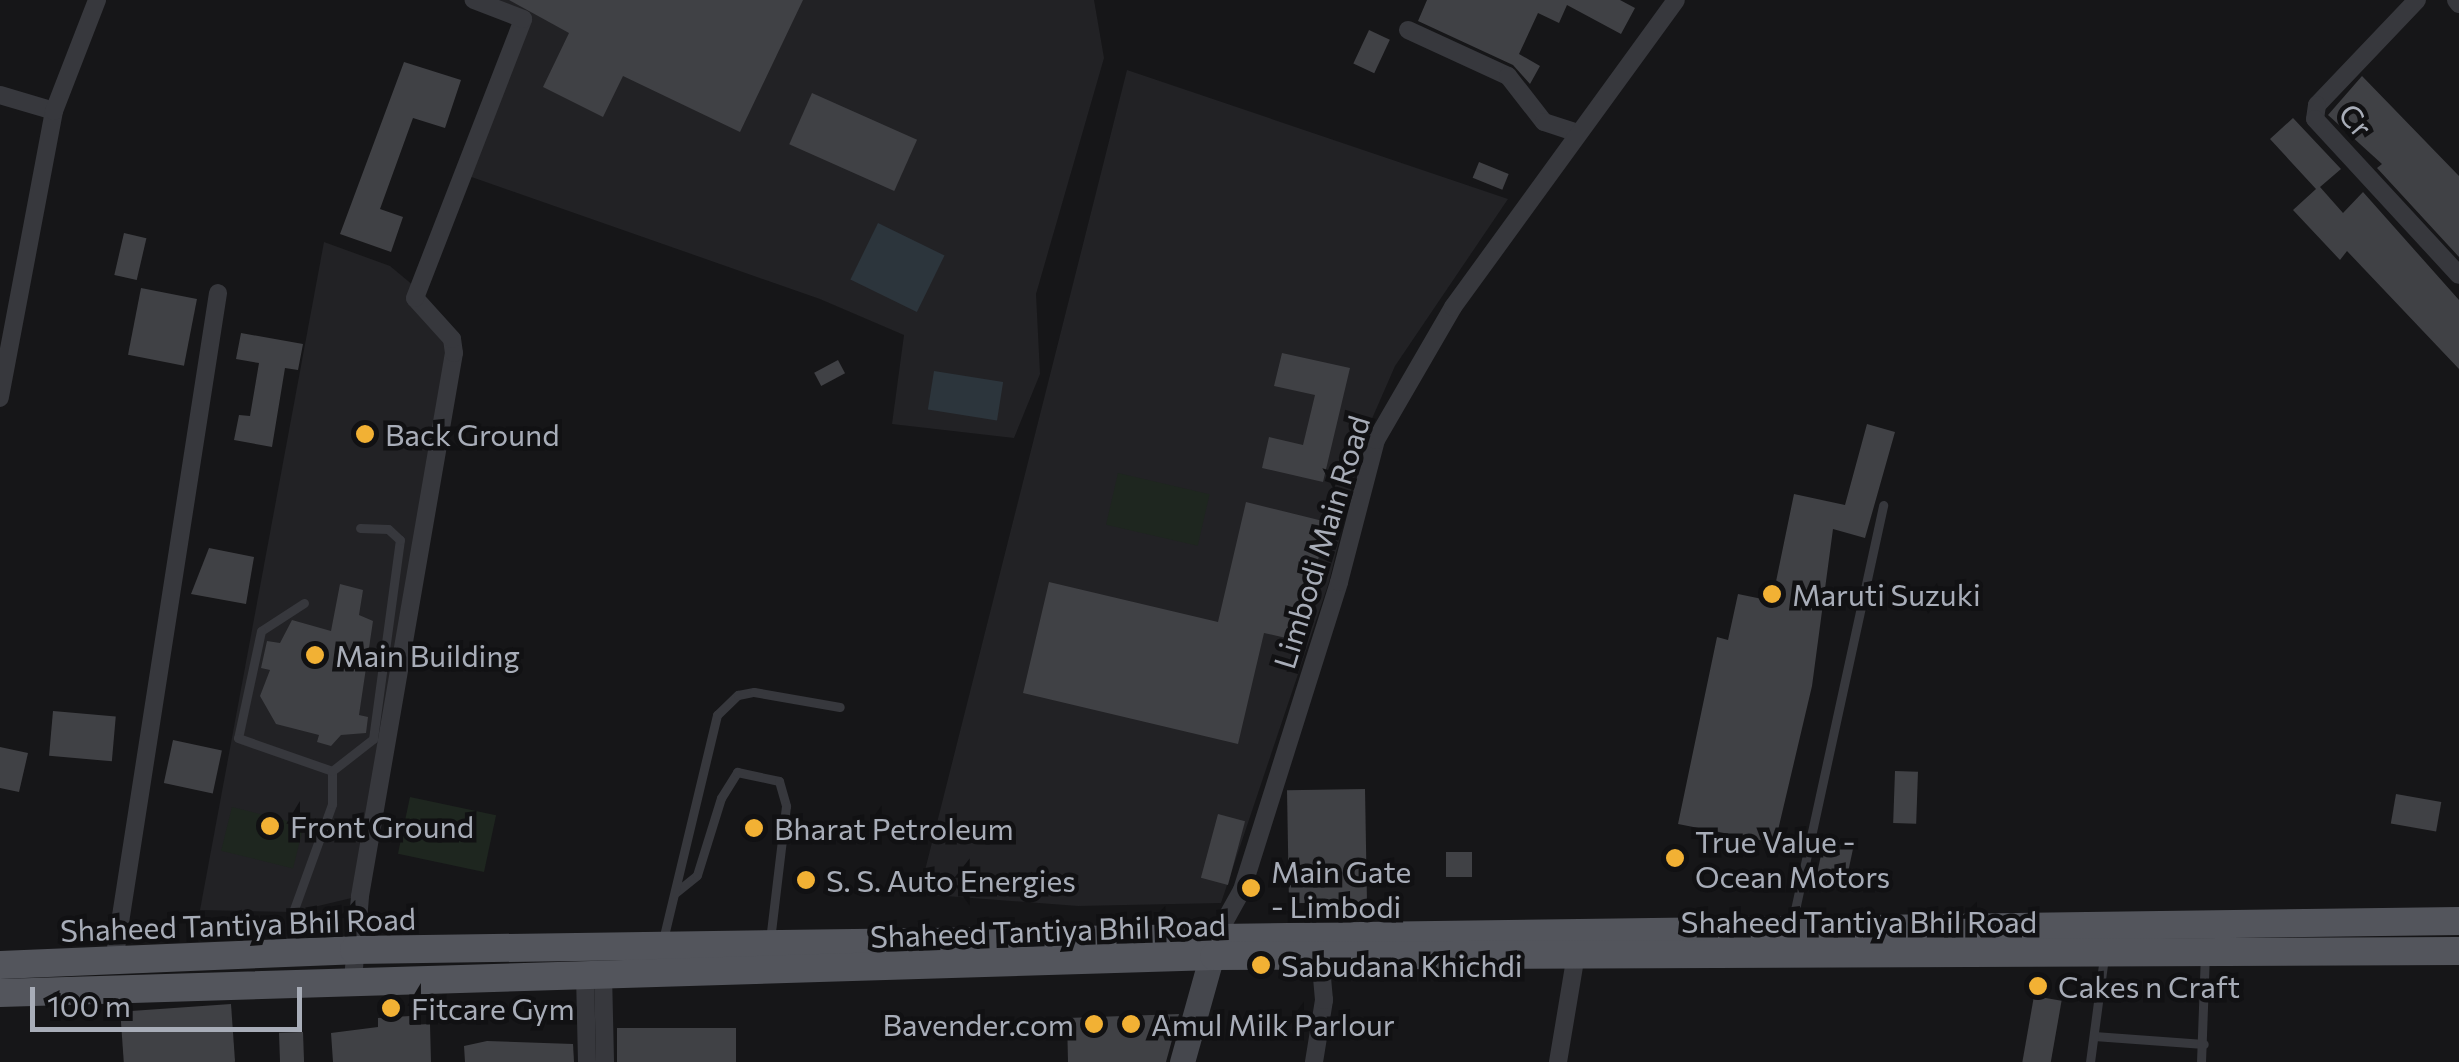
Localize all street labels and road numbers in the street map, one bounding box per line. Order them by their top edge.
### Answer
street label: Cr [2332,96,2380,144]
street label: Limbodi Main Road [1265,411,1377,673]
street label: Shaheed Tantiya Bhil Road [59,900,417,948]
street label: Shaheed Tantiya Bhil Road [1681,903,2037,939]
street label: Shaheed Tantiya Bhil Road [869,906,1227,954]

